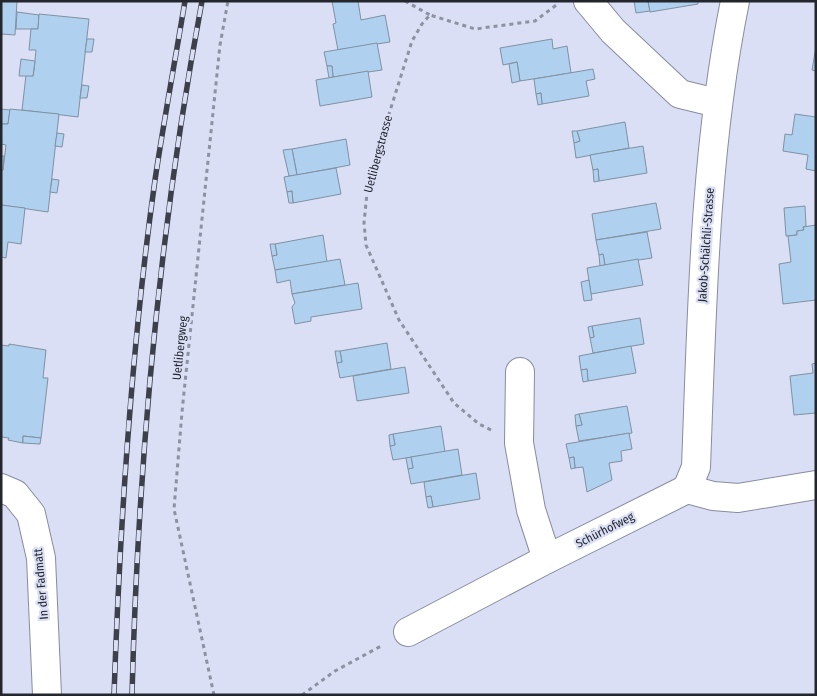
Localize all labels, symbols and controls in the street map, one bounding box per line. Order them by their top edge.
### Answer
street label: Uetlibergstrasse [361,114,395,194]
street label: Jakob-Schälchli-Strasse [695,187,717,303]
street label: Uetlibergweg [170,315,190,381]
street label: Schürhofweg [573,509,637,551]
street label: In der Fadmatt [31,548,51,620]

